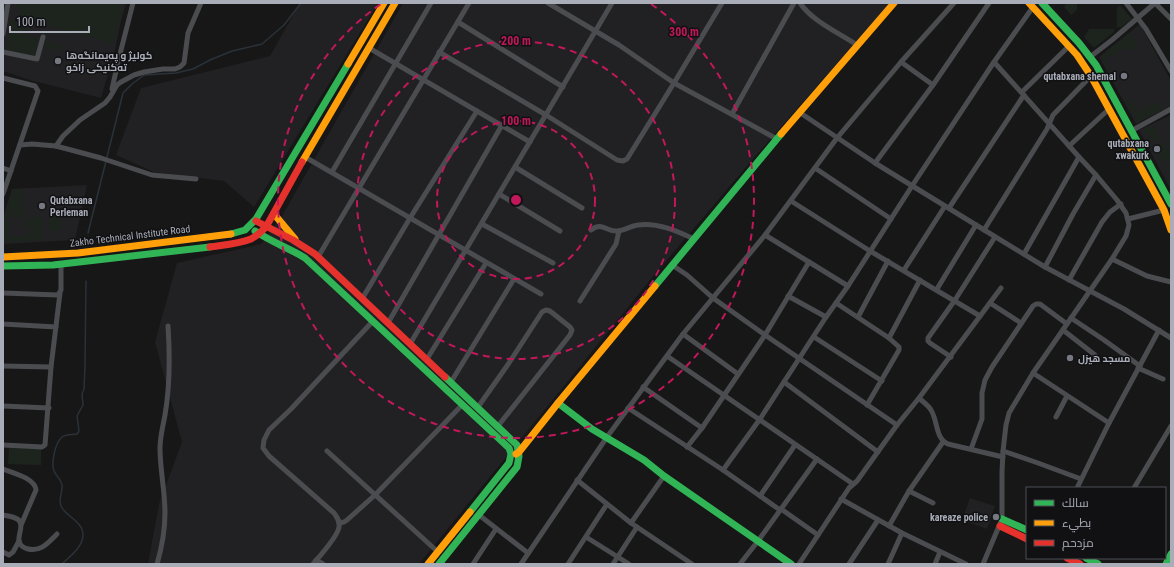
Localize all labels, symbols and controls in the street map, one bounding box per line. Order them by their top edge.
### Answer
scale bar [10,8,89,34]
text: 100 m [16,15,46,29]
text: 300 m [669,25,699,39]
text: 200 m [501,34,531,48]
place label: كوليژ و په‌يمانگه‌ها ته‌كنيكى زاخو [66,50,152,74]
marker: كوليژ و په‌يمانگه‌ها ته‌كنيكى زاخو [53,56,63,66]
place label: qutabxana shemal [1043,71,1116,82]
marker: qutabxana shemal [1119,71,1129,81]
text: 100 m [501,114,531,128]
place label: qutabxana xwakurk [1108,138,1149,161]
marker: qutabxana xwakurk [1152,144,1162,154]
centre of rings [509,193,523,207]
place label: Qutabxana Perleman [50,195,93,218]
marker: Qutabxana Perleman [37,201,47,211]
street label: Zakho Technical Institute Road [69,223,191,249]
marker: مسجد هيزل [1065,353,1075,363]
place label: مسجد هيزل [1078,353,1130,365]
legend [1026,487,1166,559]
text: سالك [1062,496,1089,510]
place label: kareaze police [930,512,988,523]
marker: kareaze police [991,512,1001,522]
text: بطيء [1062,516,1091,533]
text: مزدحم [1062,536,1094,551]

